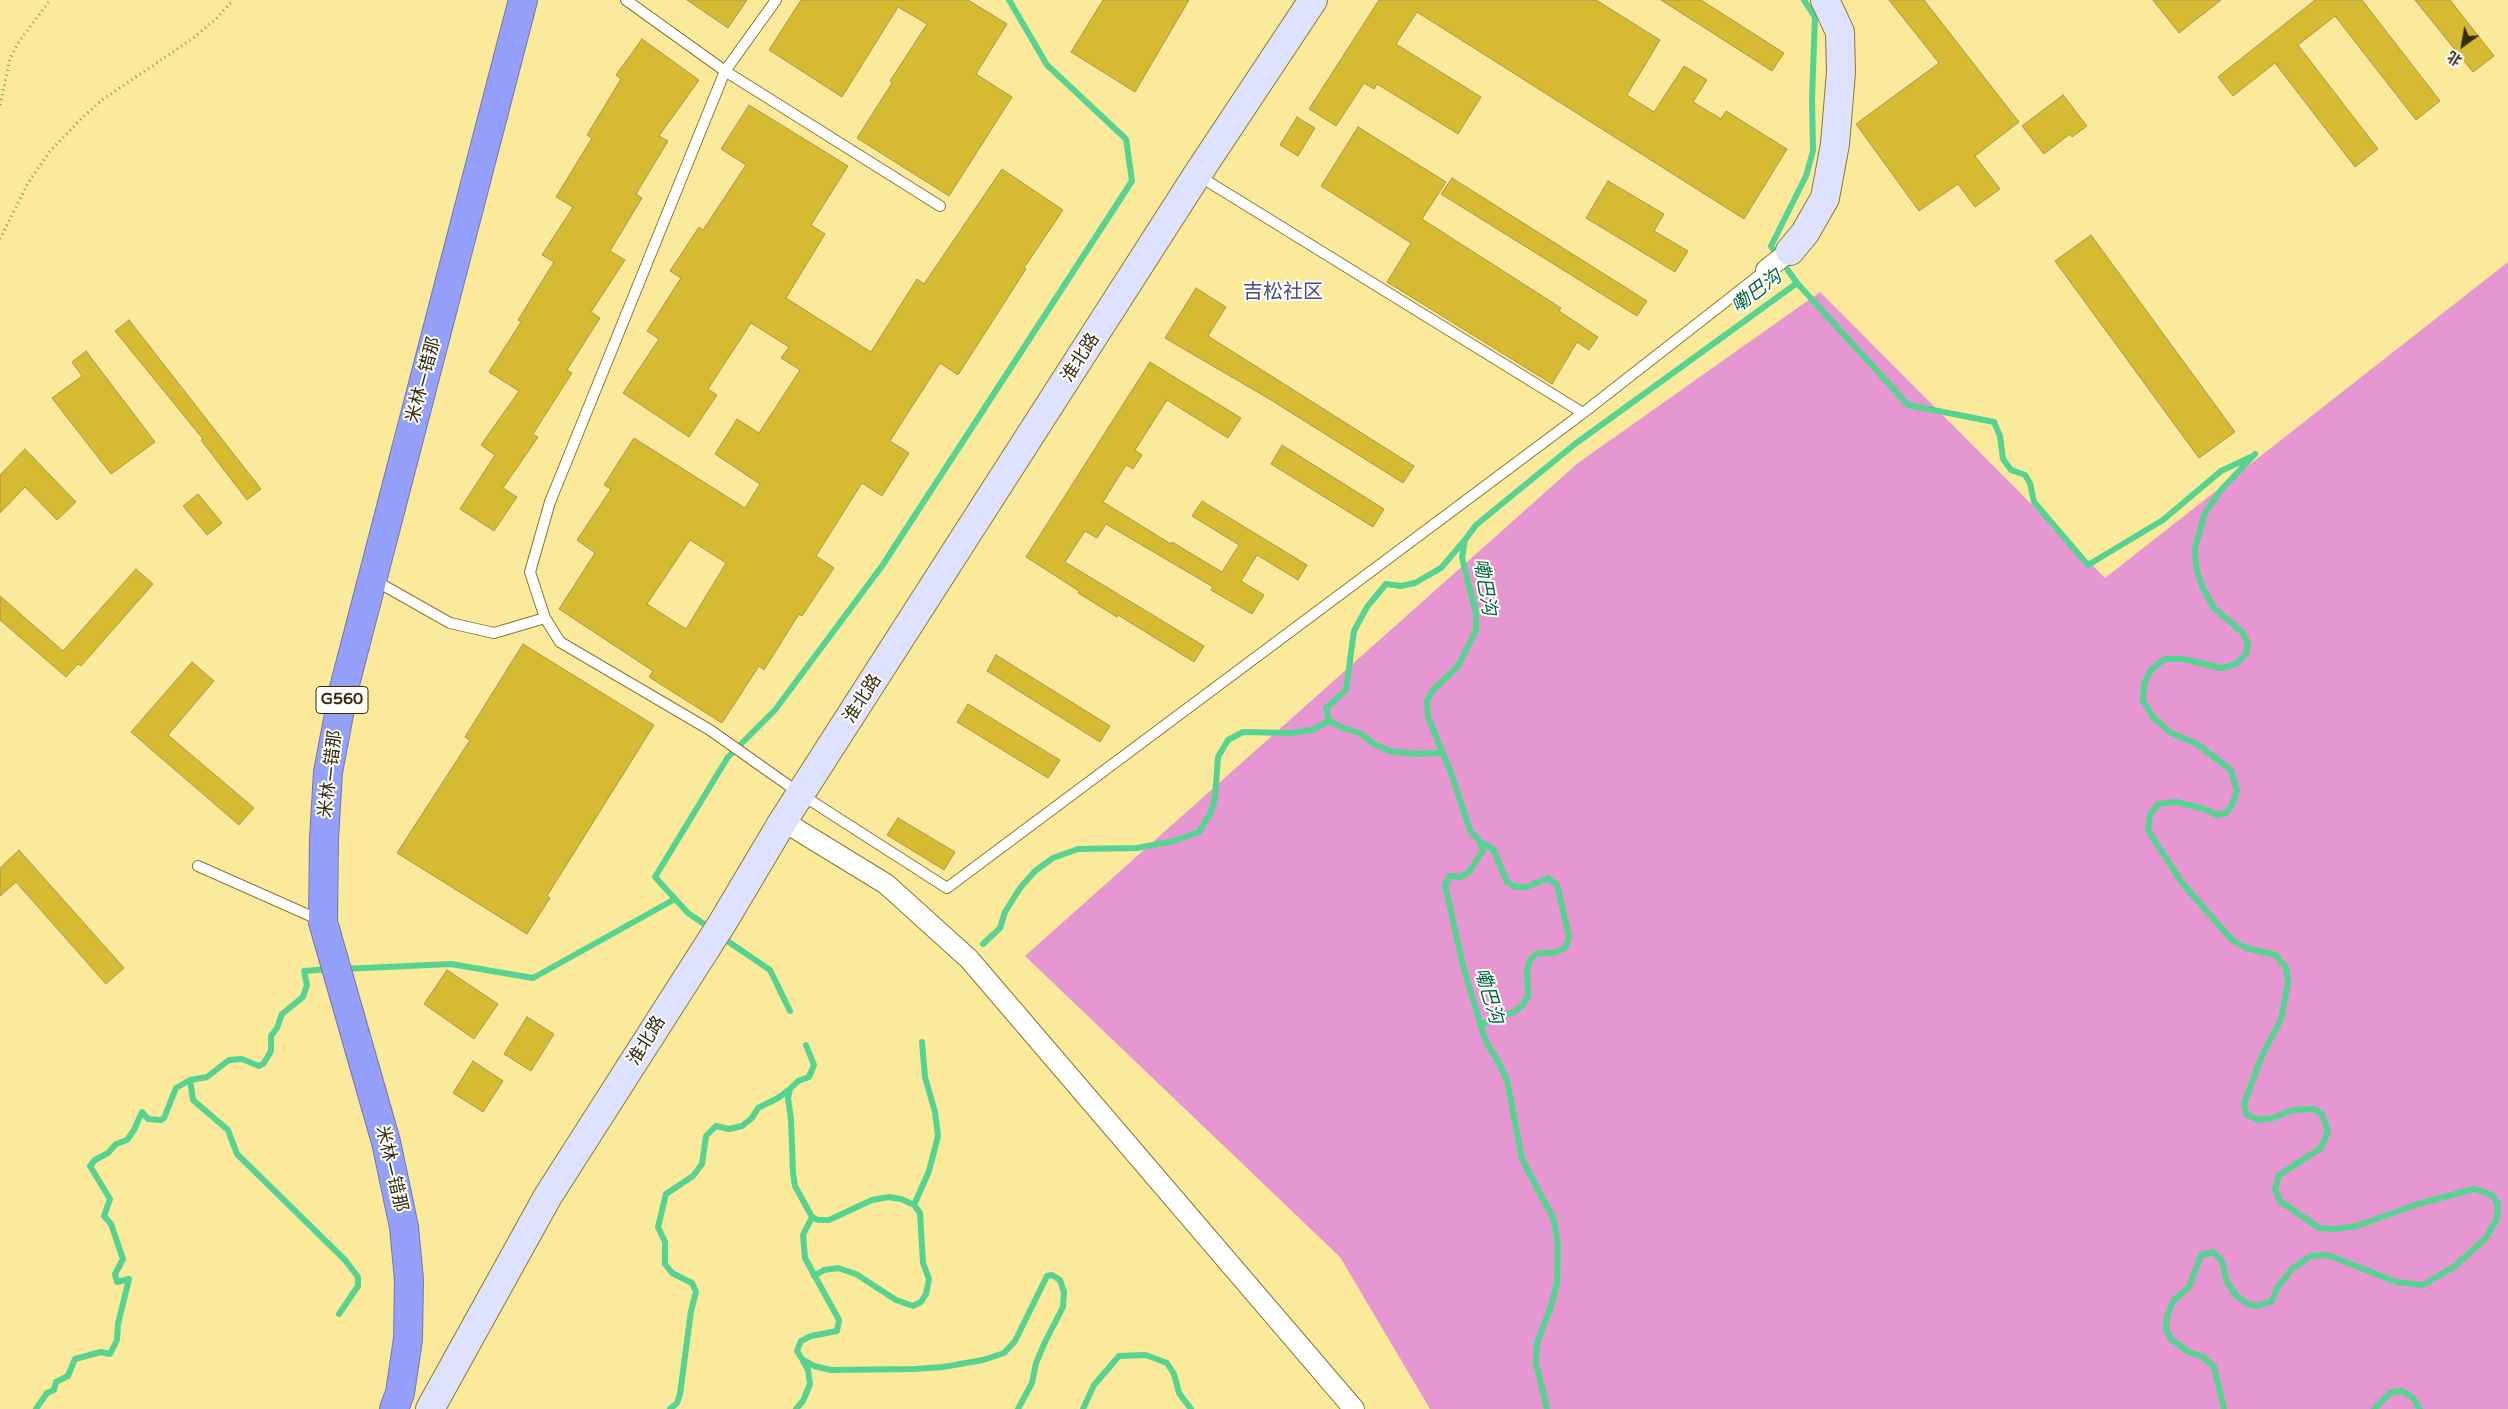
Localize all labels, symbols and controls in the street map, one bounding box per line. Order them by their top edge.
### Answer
north arrow [2438,20,2488,70]
text: 北 [2444,47,2465,69]
water label: 嘞巴沟 [1727,266,1787,318]
district label: 吉松社区 [1243,281,1323,305]
street label: 淮北路 [1057,329,1105,387]
street label: 米林—错那 [402,335,446,425]
water label: 嘞巴沟 [1468,557,1500,617]
street label: 淮北路 [839,670,887,728]
road number: G560 [316,686,368,714]
street label: 米林—错那 [315,729,347,819]
water label: 嘞巴沟 [1469,965,1507,1027]
street label: 淮北路 [624,1012,670,1070]
street label: 米林—错那 [371,1124,411,1214]

